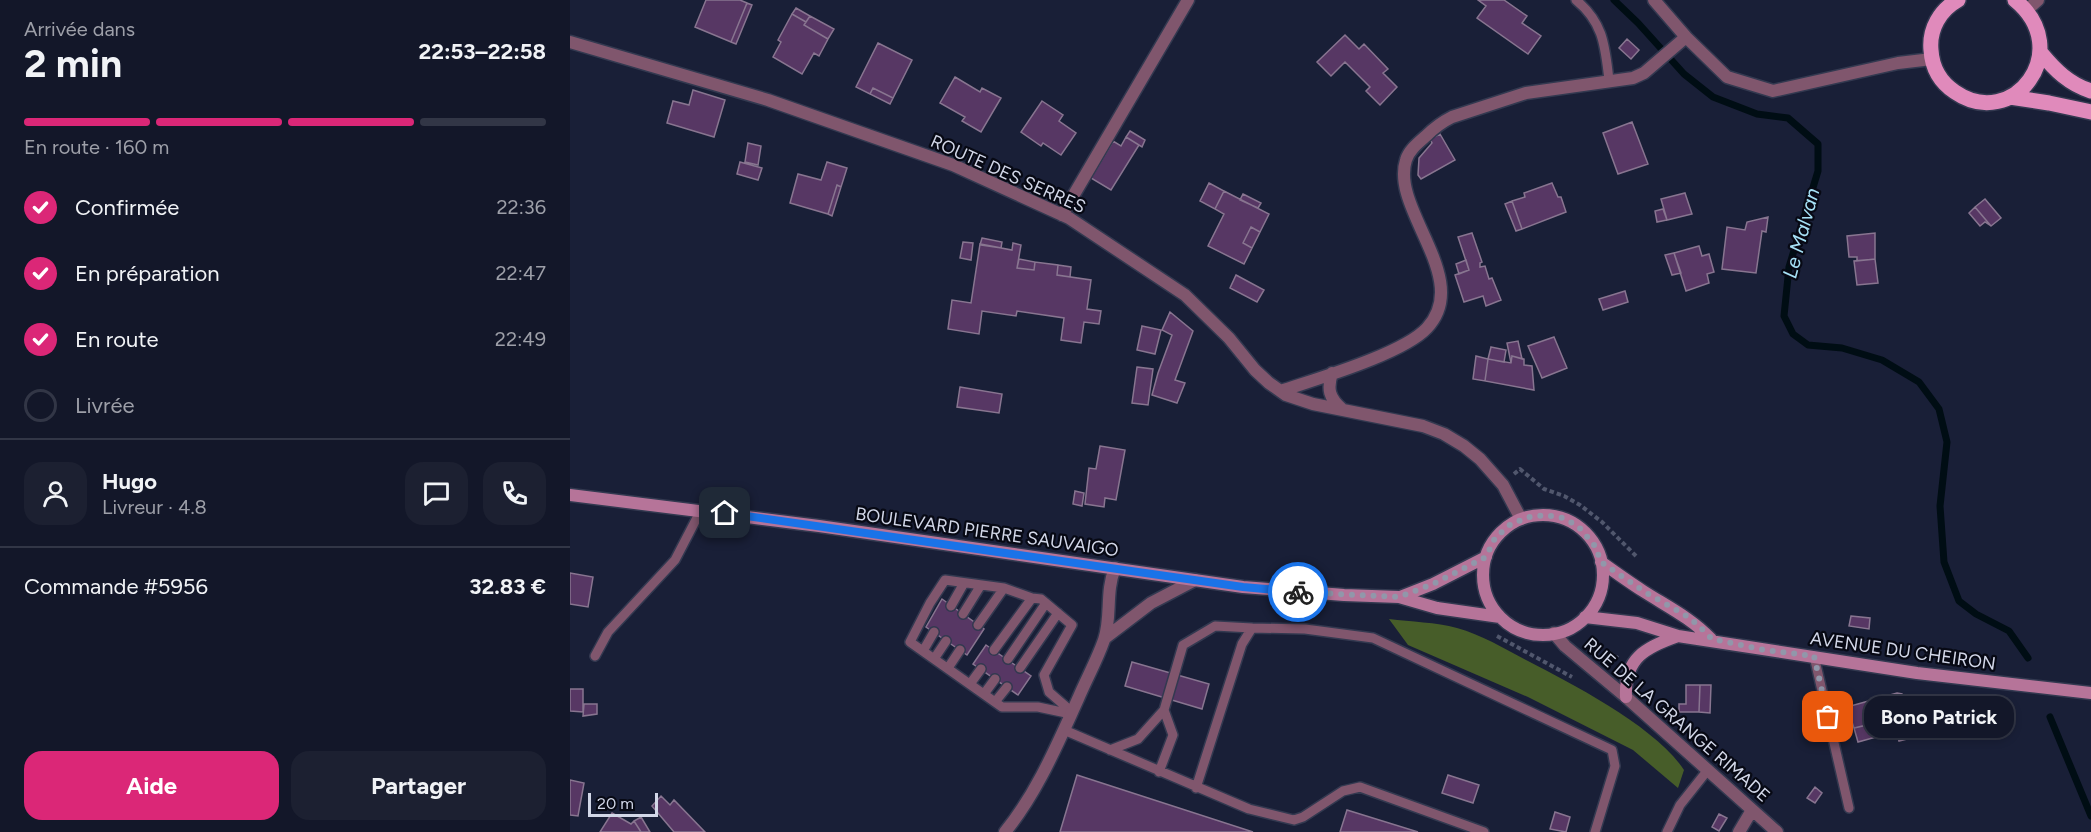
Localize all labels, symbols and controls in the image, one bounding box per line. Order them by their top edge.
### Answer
text: Arrivée dans [24,17,135,41]
text: 22:53–22:58 [418,38,546,65]
text: 2 min [24,40,122,87]
street label: ROUTE DES SERRES [927,130,1089,218]
text: En route · 160 m [24,135,169,159]
water label: Le Malvan [1777,185,1825,281]
icon: check [24,191,57,224]
text: Confirmée [75,194,179,221]
text: 22:36 [496,195,546,219]
icon: check [24,257,57,290]
text: En préparation [75,260,220,287]
text: 22:47 [495,261,546,285]
icon: check [24,323,57,356]
text: En route [75,326,158,353]
text: 22:49 [495,327,546,351]
text: Livrée [75,392,134,419]
button: person [24,462,87,525]
button: chat [405,462,468,525]
button: phone [483,462,546,525]
text: Hugo [102,468,157,495]
pin [699,487,750,538]
text: Livreur · 4.8 [102,495,207,519]
icon: home [708,496,741,529]
street label: BOULEVARD PIERRE SAUVAIGO [854,503,1120,561]
courier [1268,562,1328,622]
text: Commande #5956 [24,573,208,600]
text: 32.83 € [469,573,546,600]
icon: bike [1282,576,1315,609]
street label: AVENUE DU CHEIRON [1809,627,1997,675]
street label: RUE DE LA GRANGE RIMADE [1580,633,1774,807]
pin [1802,691,1853,742]
callout: Bono Patrick [1864,696,2014,738]
icon: bag [1811,700,1844,733]
text: Bono Patrick [1881,705,1997,729]
button: Aide [24,751,279,820]
button: Partager [291,751,546,820]
scale bar [588,790,658,818]
text: 20 m [597,794,634,813]

